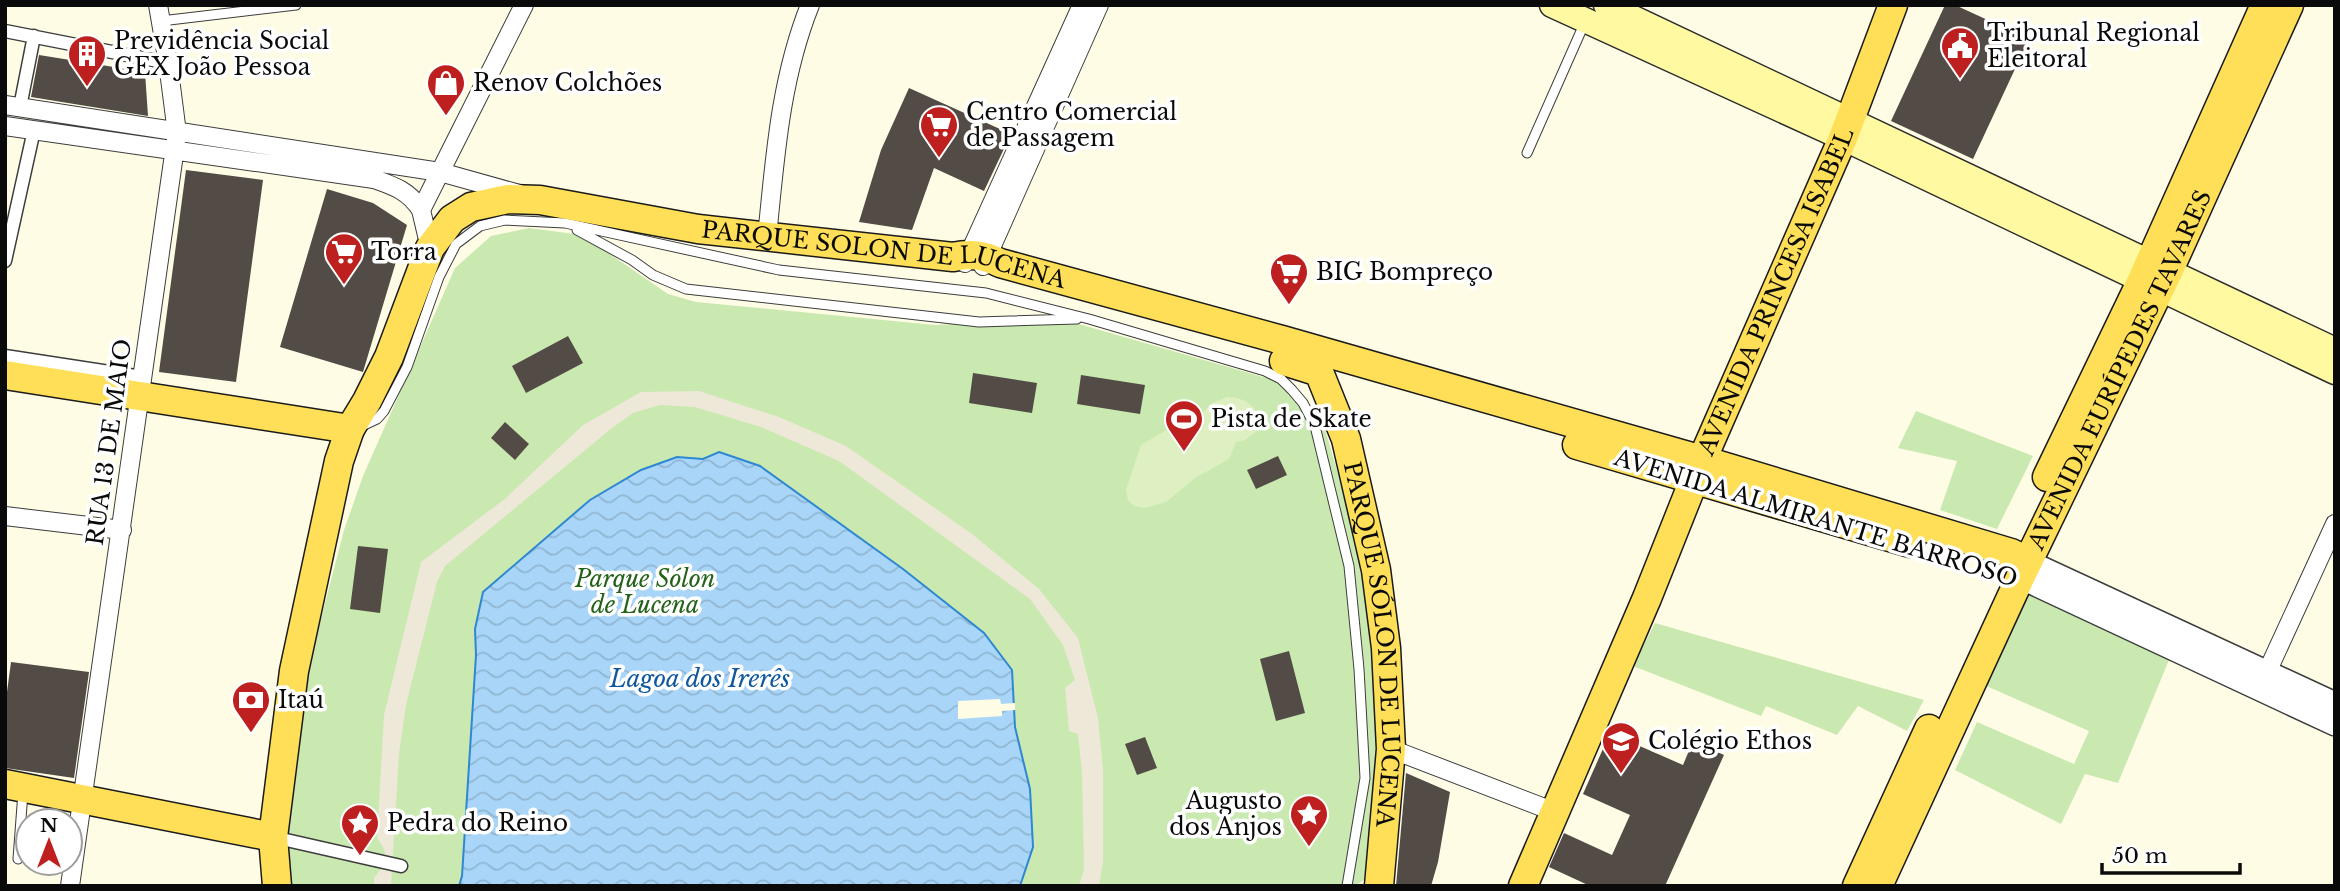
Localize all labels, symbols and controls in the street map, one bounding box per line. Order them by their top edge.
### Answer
place label: Tribunal Regional Eleitoral [1987,19,2200,73]
public building icon: Tribunal Regional Eleitoral [1939,25,1981,80]
place label: Previdência Social GEX João Pessoa [114,27,329,81]
building icon: Previdência Social GEX João Pessoa [66,33,108,88]
shop icon: Renov Colchões [425,62,467,117]
place label: Renov Colchões [473,69,662,97]
place label: Centro Comercial de Passagem [966,98,1177,152]
supermarket icon: Centro Comercial de Passagem [918,104,960,159]
street label: AVENIDA PRINCESA ISABEL [1692,124,1859,460]
street label: AVENIDA EURÍPEDES TAVARES [2022,186,2217,555]
street label: PARQUE SOLON DE LUCENA [700,215,1070,295]
supermarket icon: Torra [323,231,365,286]
place label: Torra [371,238,437,266]
supermarket icon: BIG Bompreço [1268,251,1310,306]
place label: BIG Bompreço [1316,258,1493,286]
street label: RUA 13 DE MAIO [81,337,137,547]
sports icon: Pista de Skate [1163,398,1205,453]
place label: Pista de Skate [1211,405,1372,433]
street label: AVENIDA ALMIRANTE BARROSO [1610,443,2021,593]
street label: PARQUE SÓLON DE LUCENA [1338,459,1405,830]
park label: Parque Sólon de Lucena [574,565,715,619]
water label: Lagoa dos Irerês [609,664,790,693]
bank icon: Itaú [230,679,272,734]
place label: Itaú [278,686,324,714]
school or university icon: Colégio Ethos [1600,720,1642,775]
place label: Colégio Ethos [1648,727,1812,755]
place label: Augusto dos Anjos [1169,787,1282,841]
place icon: Augusto dos Anjos [1288,793,1330,848]
place icon: Pedra do Reino [339,802,381,857]
north arrow [14,807,84,877]
place label: Pedra do Reino [387,809,568,837]
text: N [40,814,58,837]
scale bar [2102,832,2240,876]
text: 50 m [2112,843,2168,869]

